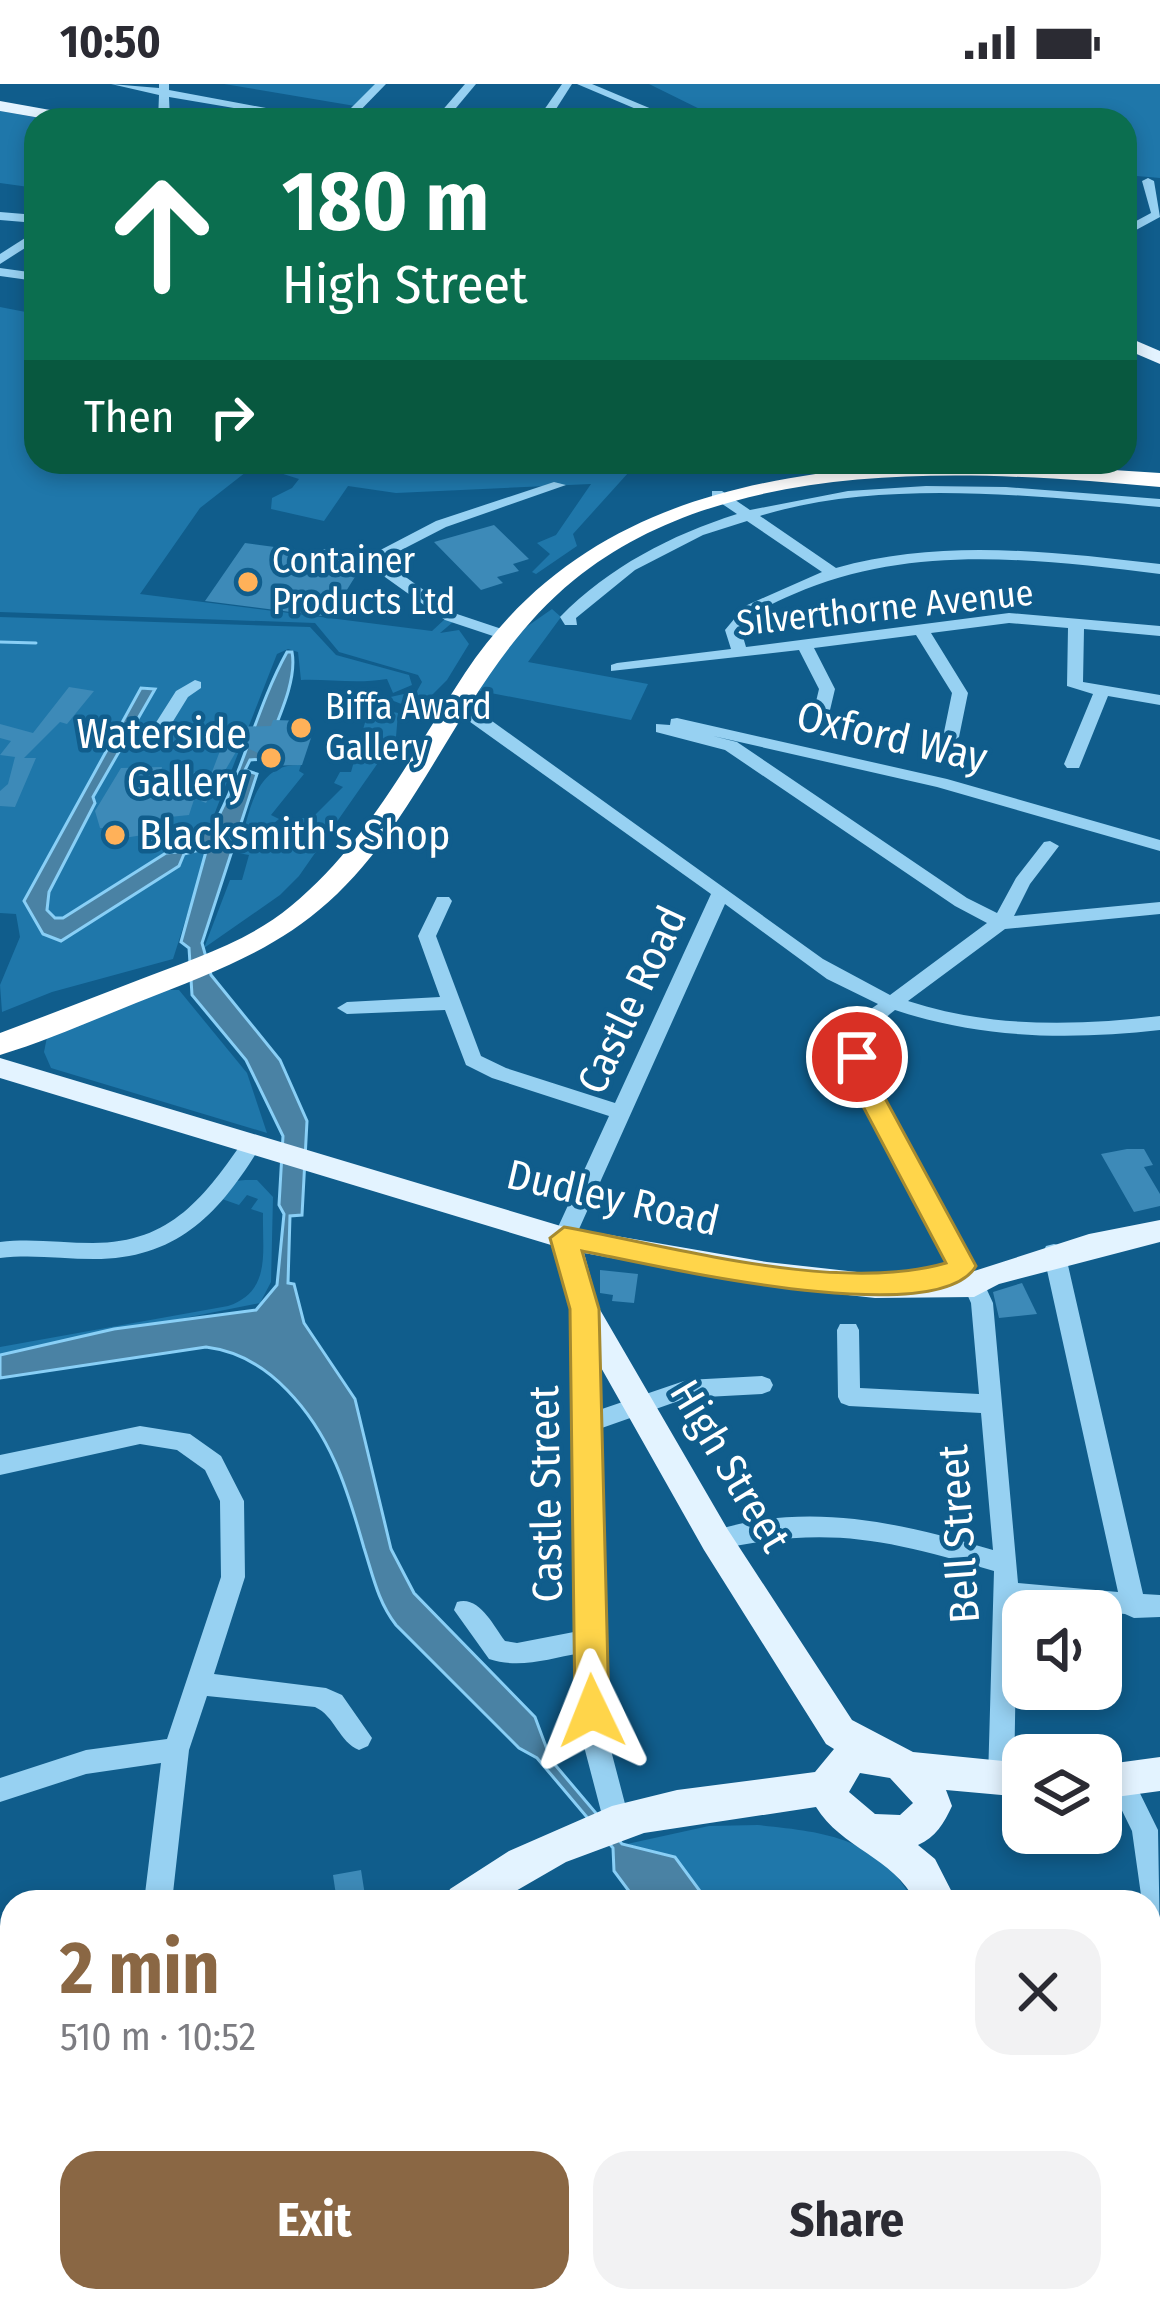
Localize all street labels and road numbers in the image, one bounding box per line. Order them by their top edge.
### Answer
street label: Silverthorne Avenue [735,571,1035,645]
street label: Oxford Way [792,691,992,783]
street label: Castle Road [567,898,697,1102]
street label: Dudley Road [502,1149,724,1247]
street label: High Street [659,1371,801,1561]
street label: Castle Street [519,1385,573,1603]
street label: Bell Street [928,1443,990,1625]

